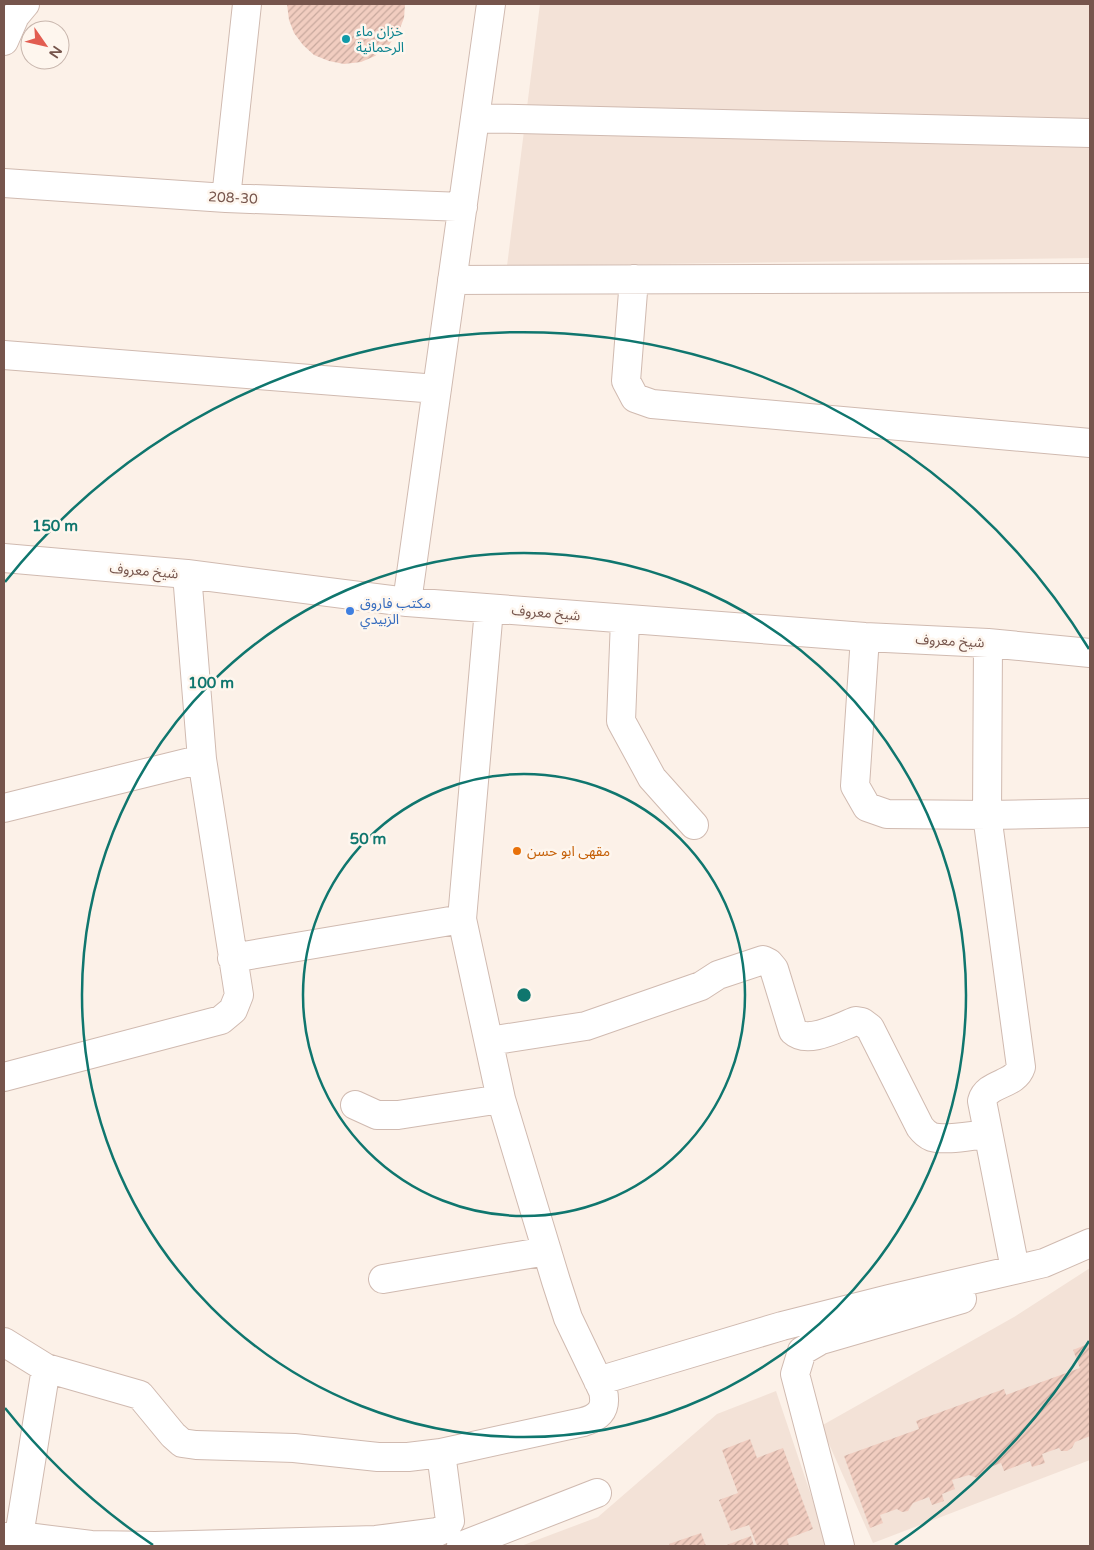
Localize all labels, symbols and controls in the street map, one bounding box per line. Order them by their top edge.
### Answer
north arrow [20,20,70,70]
place label: خزان ماء الرحمانية [356,23,404,56]
marker: خزان ماء الرحمانية [340,33,352,45]
text: N [45,43,66,61]
street label: 208-30 [208,188,258,208]
text: 150 m [32,517,78,535]
street label: شیخ معروف [109,560,179,584]
place label: مكتب فاروق الزبيدي [360,595,431,630]
street label: شیخ معروف [511,602,581,626]
marker: مكتب فاروق الزبيدي [344,605,356,617]
street label: شیخ معروف [915,631,985,653]
text: 100 m [188,674,234,692]
text: 50 m [350,830,386,848]
place label: مقهى ابو حسن [527,843,610,860]
marker: مقهى ابو حسن [511,845,523,857]
centre of rings [515,986,533,1004]

